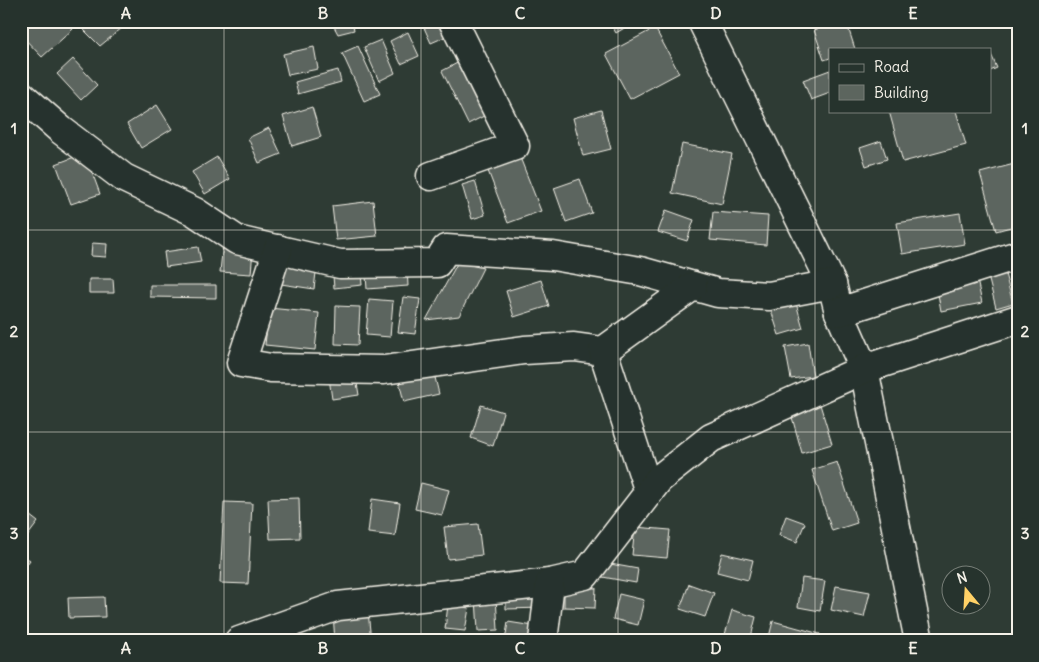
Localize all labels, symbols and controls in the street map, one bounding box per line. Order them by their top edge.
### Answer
text: A [121,3,131,23]
text: B [318,3,329,23]
text: C [515,3,526,23]
text: D [710,3,722,23]
text: E [908,3,918,23]
legend [829,48,992,112]
text: Road [874,57,909,76]
text: Building [874,83,929,102]
text: 1 [11,118,17,138]
text: 1 [1022,118,1028,138]
text: 2 [10,321,19,341]
text: 2 [1021,321,1030,341]
text: 3 [9,523,19,543]
text: 3 [1020,523,1030,543]
north arrow [942,564,992,614]
text: N [955,568,969,588]
text: A [121,638,131,658]
text: B [318,638,329,658]
text: C [515,638,526,658]
text: D [710,638,722,658]
text: E [908,638,918,658]

